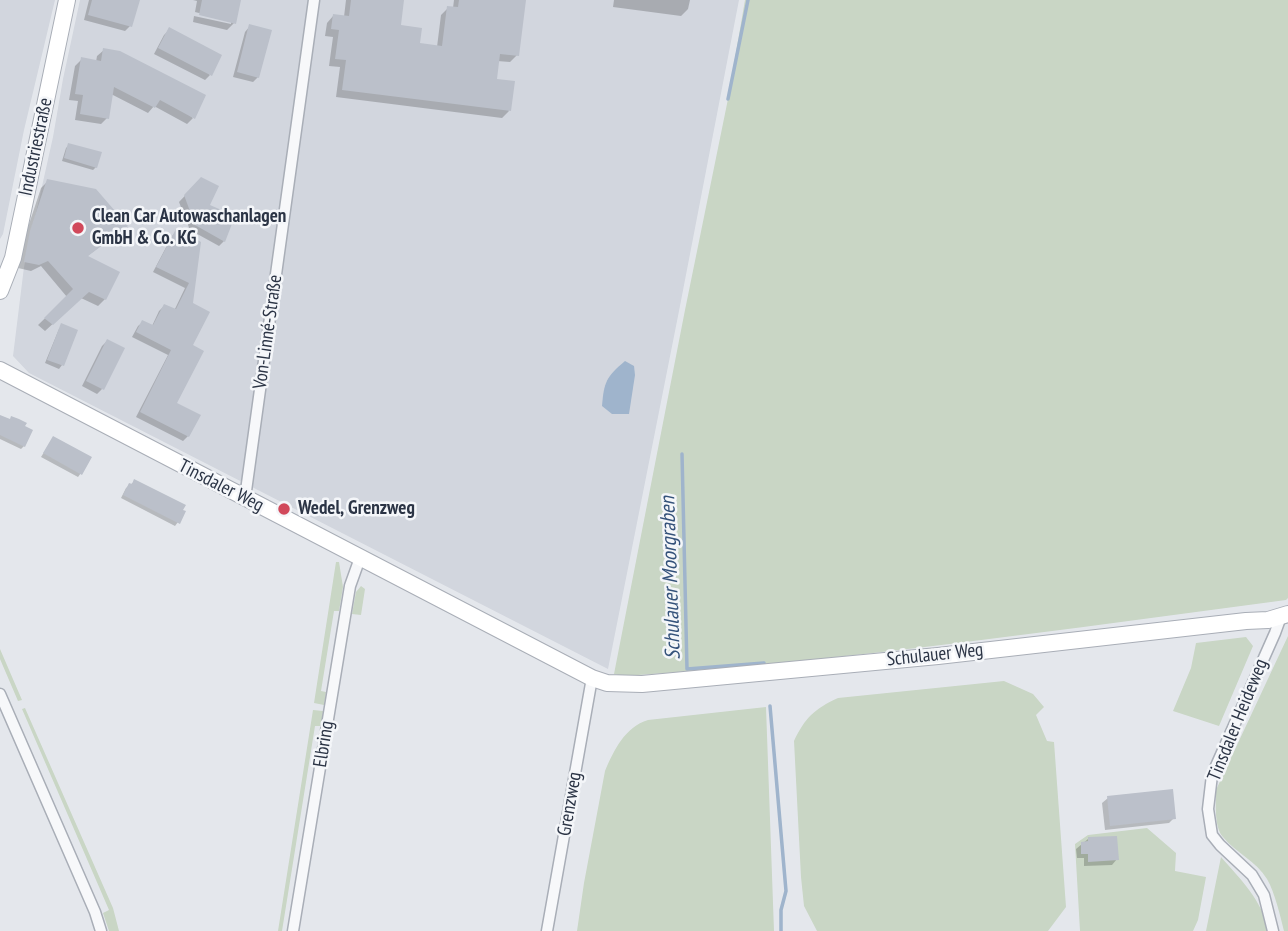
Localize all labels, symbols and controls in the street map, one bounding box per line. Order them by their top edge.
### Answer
street label: Industriestraße [14,96,58,198]
place label: Clean Car Autowaschanlagen GmbH & Co. KG [92,206,286,250]
marker: Clean Car Autowaschanlagen GmbH & Co. KG [70,220,86,236]
street label: Von-Linné-Straße [249,273,287,391]
street label: Tinsdaler Weg [175,455,267,517]
water label: Schulauer Moorgraben [656,496,686,660]
place label: Wedel, Grenzweg [298,498,415,520]
marker: Wedel, Grenzweg [276,501,292,517]
street label: Schulauer Weg [886,639,984,671]
street label: Tinsdaler Heideweg [1203,656,1273,784]
street label: Elbring [309,719,339,769]
street label: Grenzweg [553,770,587,838]

